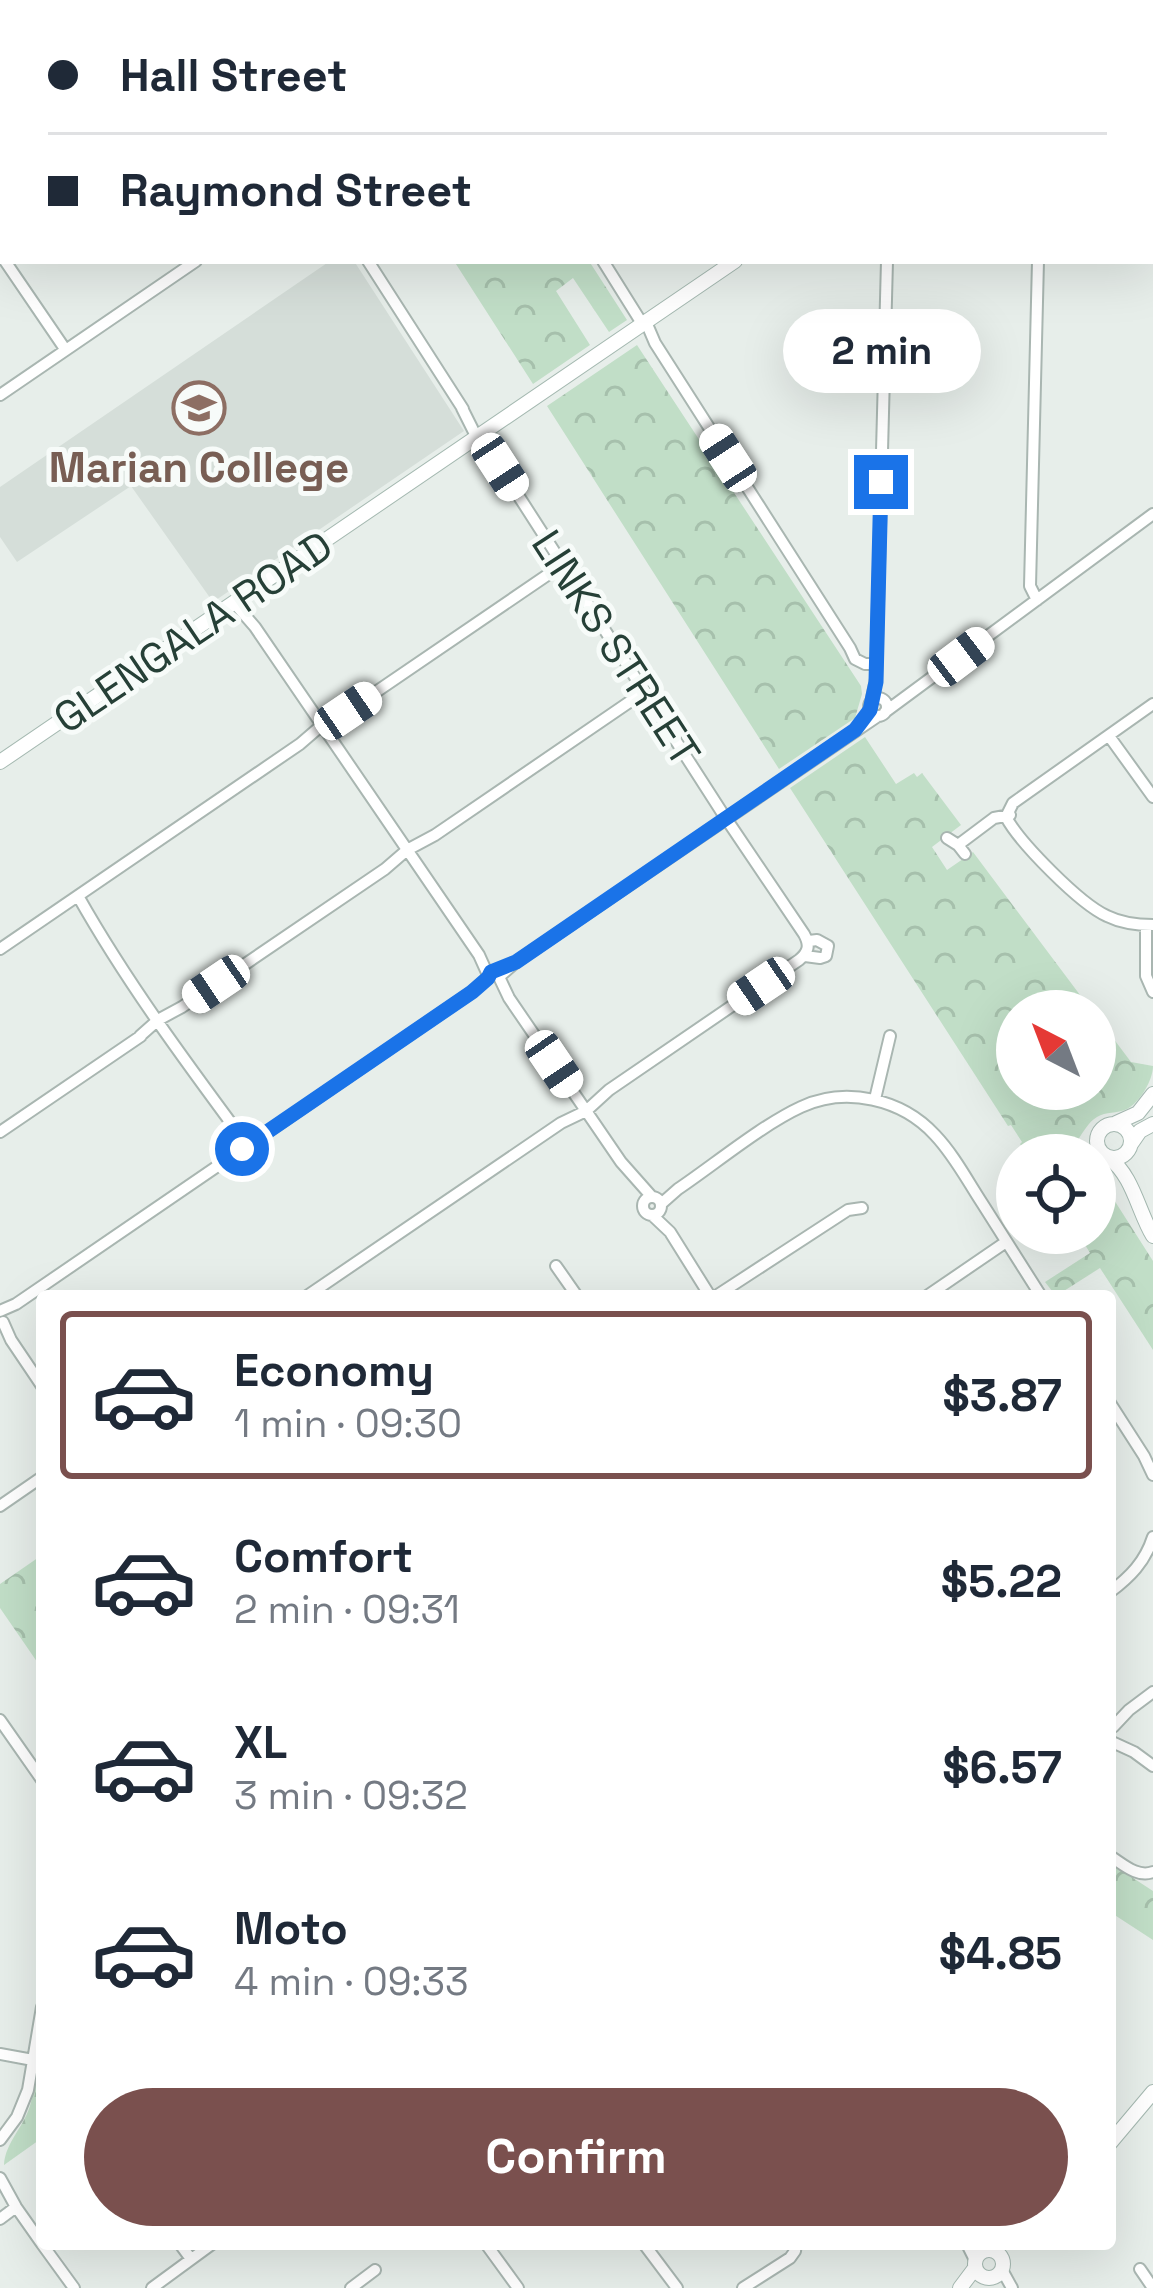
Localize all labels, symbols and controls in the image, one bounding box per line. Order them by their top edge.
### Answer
text: Hall Street [120,47,347,104]
text: Raymond Street [120,162,472,219]
callout: 2 min [782,308,980,392]
text: 2 min [832,326,932,375]
school or university icon: Marian College [171,380,227,436]
car [693,418,763,498]
car [465,427,535,507]
place label: Marian College [49,441,349,494]
route end [854,455,908,509]
street label: GLENGALA ROAD [44,519,342,745]
street label: LINKS STREET [520,520,712,776]
car [921,621,1001,693]
car [308,676,388,746]
car [176,949,256,1019]
car [721,951,801,1021]
north arrow [996,990,1116,1110]
map controls [996,990,1116,1254]
car [519,1024,589,1104]
route start [215,1122,269,1176]
button: locate [996,1134,1116,1254]
icon: car [90,1341,198,1449]
text: Economy [234,1342,434,1399]
text: $3.87 [942,1367,1062,1424]
text: 1 min · 09:30 [234,1399,462,1448]
icon: car [90,1527,198,1635]
text: Comfort [234,1528,413,1585]
text: $5.22 [941,1553,1062,1610]
text: 2 min · 09:31 [234,1585,460,1634]
icon: car [90,1713,198,1821]
text: XL [234,1714,287,1771]
text: $6.57 [942,1739,1062,1796]
text: 3 min · 09:32 [234,1771,468,1820]
icon: car [90,1899,198,2007]
text: Moto [234,1900,348,1957]
text: $4.85 [939,1925,1062,1982]
text: 4 min · 09:33 [234,1957,469,2006]
button: Confirm [84,2088,1068,2226]

